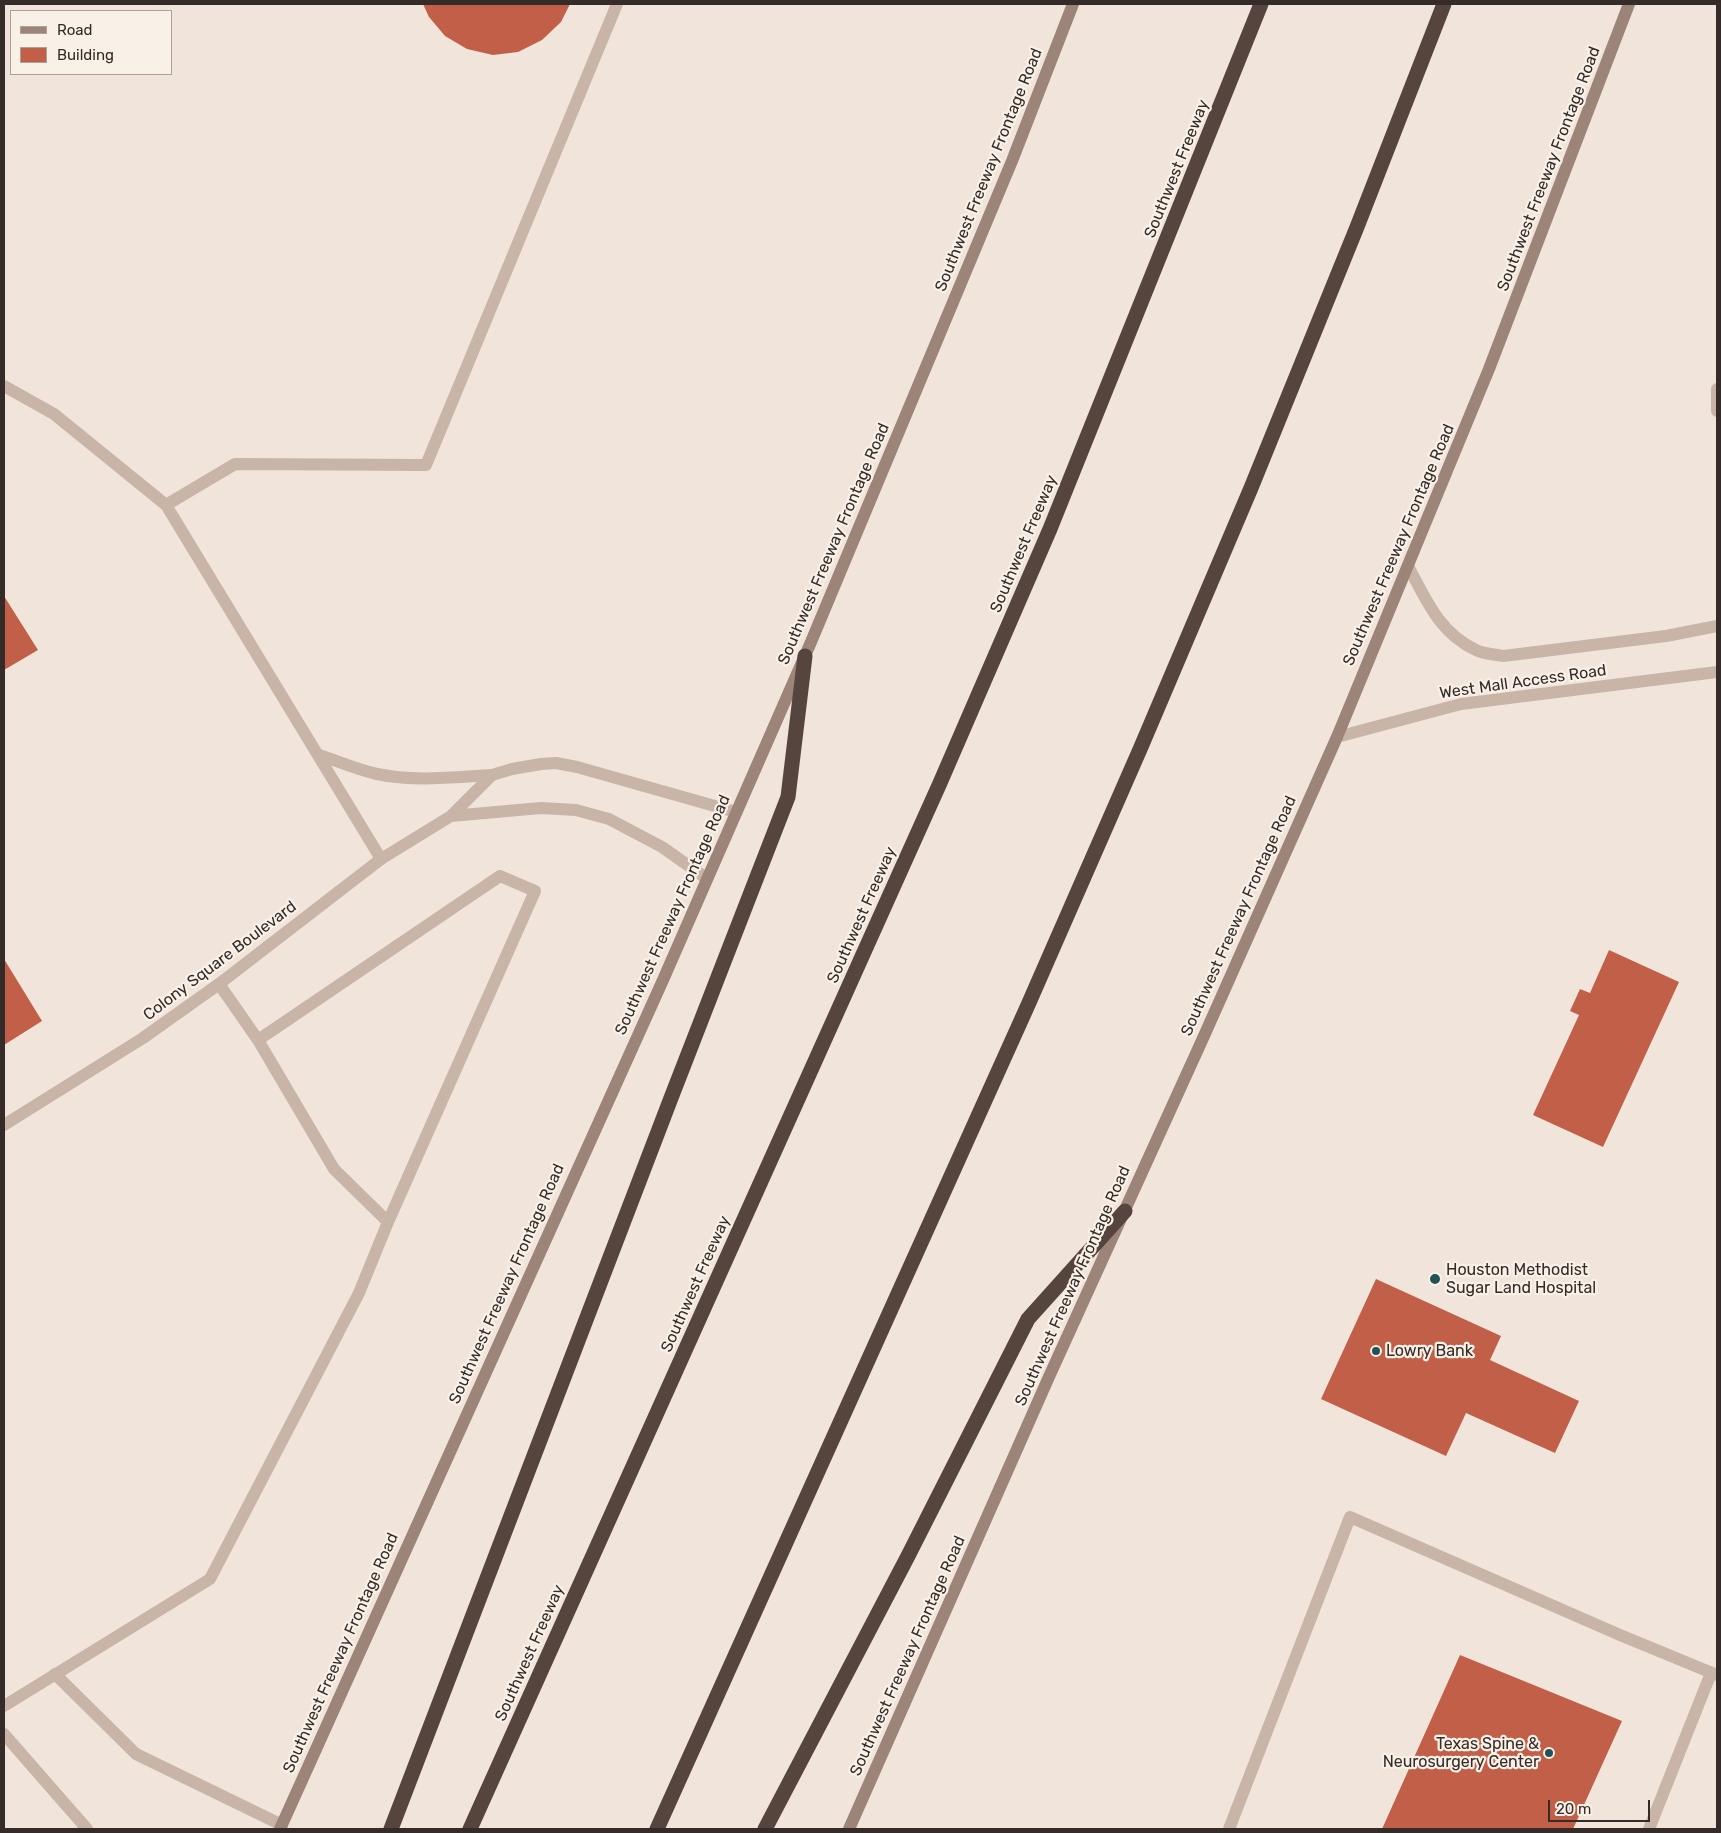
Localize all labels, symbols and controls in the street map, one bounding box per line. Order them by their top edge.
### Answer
legend [10,10,172,75]
text: Road [57,21,93,39]
street label: Southwest Freeway Frontage Road [1493,44,1605,294]
text: Building [57,46,114,64]
street label: Southwest Freeway Frontage Road [931,46,1047,294]
street label: Southwest Freeway [1140,97,1214,241]
street label: Southwest Freeway Frontage Road [774,420,894,668]
street label: Southwest Freeway Frontage Road [1339,421,1459,669]
street label: Southwest Freeway [986,472,1062,616]
street label: West Mall Access Road [1438,661,1608,703]
street label: Southwest Freeway Frontage Road [611,792,735,1038]
street label: Southwest Freeway Frontage Road [1177,793,1301,1039]
street label: Southwest Freeway [823,844,901,986]
street label: Colony Square Boulevard [140,897,300,1025]
street label: Southwest Freeway Frontage Road [445,1161,569,1407]
street label: Southwest Freeway Frontage Road [1011,1163,1135,1409]
street label: Southwest Freeway [657,1213,735,1355]
place label: Houston Methodist Sugar Land Hospital [1446,1260,1596,1298]
marker: Houston Methodist Sugar Land Hospital [1428,1272,1442,1286]
place label: Lowry Bank [1386,1341,1473,1361]
marker: Lowry Bank [1370,1345,1382,1357]
street label: Southwest Freeway Frontage Road [279,1530,403,1776]
street label: Southwest Freeway Frontage Road [846,1533,970,1779]
street label: Southwest Freeway [491,1582,569,1724]
place label: Texas Spine & Neurosurgery Center [1383,1734,1539,1772]
marker: Texas Spine & Neurosurgery Center [1543,1747,1555,1759]
scale bar [1551,1790,1654,1822]
text: 20 m [1556,1800,1591,1818]

